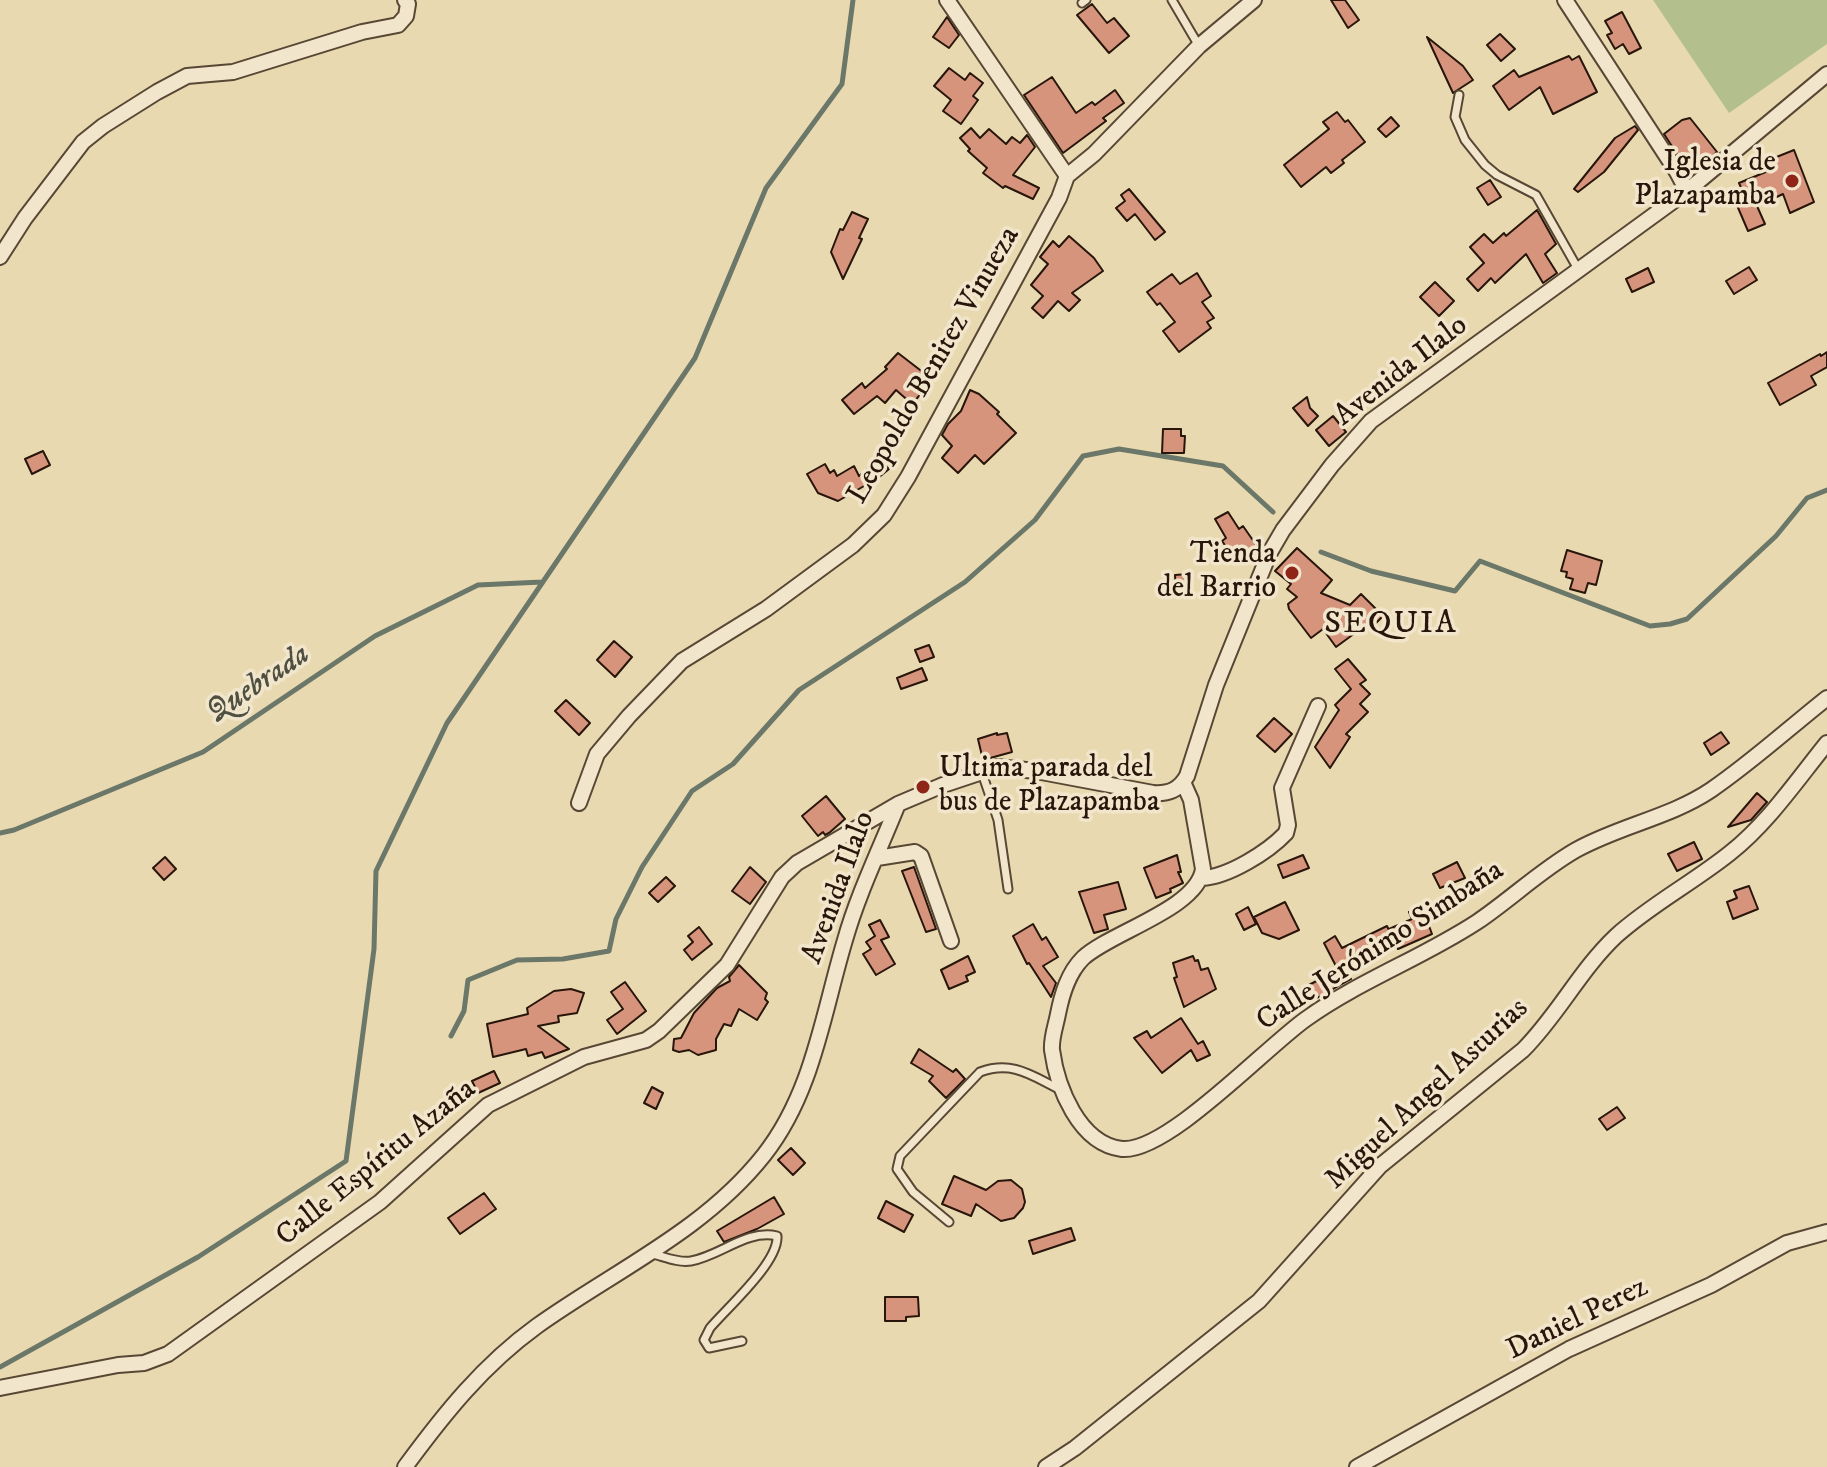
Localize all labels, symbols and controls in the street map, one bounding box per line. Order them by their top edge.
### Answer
place label: Iglesia de Plazapamba [1634,146,1776,216]
marker: Iglesia de Plazapamba [1783,172,1801,190]
street label: Leopoldo Benitez Vinueza [841,221,1029,511]
street label: Avenida Ilalo [1328,309,1476,435]
place label: Tienda del Barrio [1157,538,1276,608]
marker: Tienda del Barrio [1283,564,1301,582]
district label: SEQUIA [1324,606,1458,644]
water label: Quebrada [200,637,318,733]
place label: Ultima parada del bus de Plazapamba [939,752,1160,822]
marker: Ultima parada del bus de Plazapamba [914,778,932,796]
street label: Avenida Ilalo [796,807,884,969]
street label: Calle Jerónimo Simbaña [1251,854,1511,1040]
street label: Miguel Angel Asturias [1319,992,1537,1198]
street label: Calle Espíritu Azaña [270,1073,484,1255]
street label: Daniel Perez [1502,1270,1654,1370]

